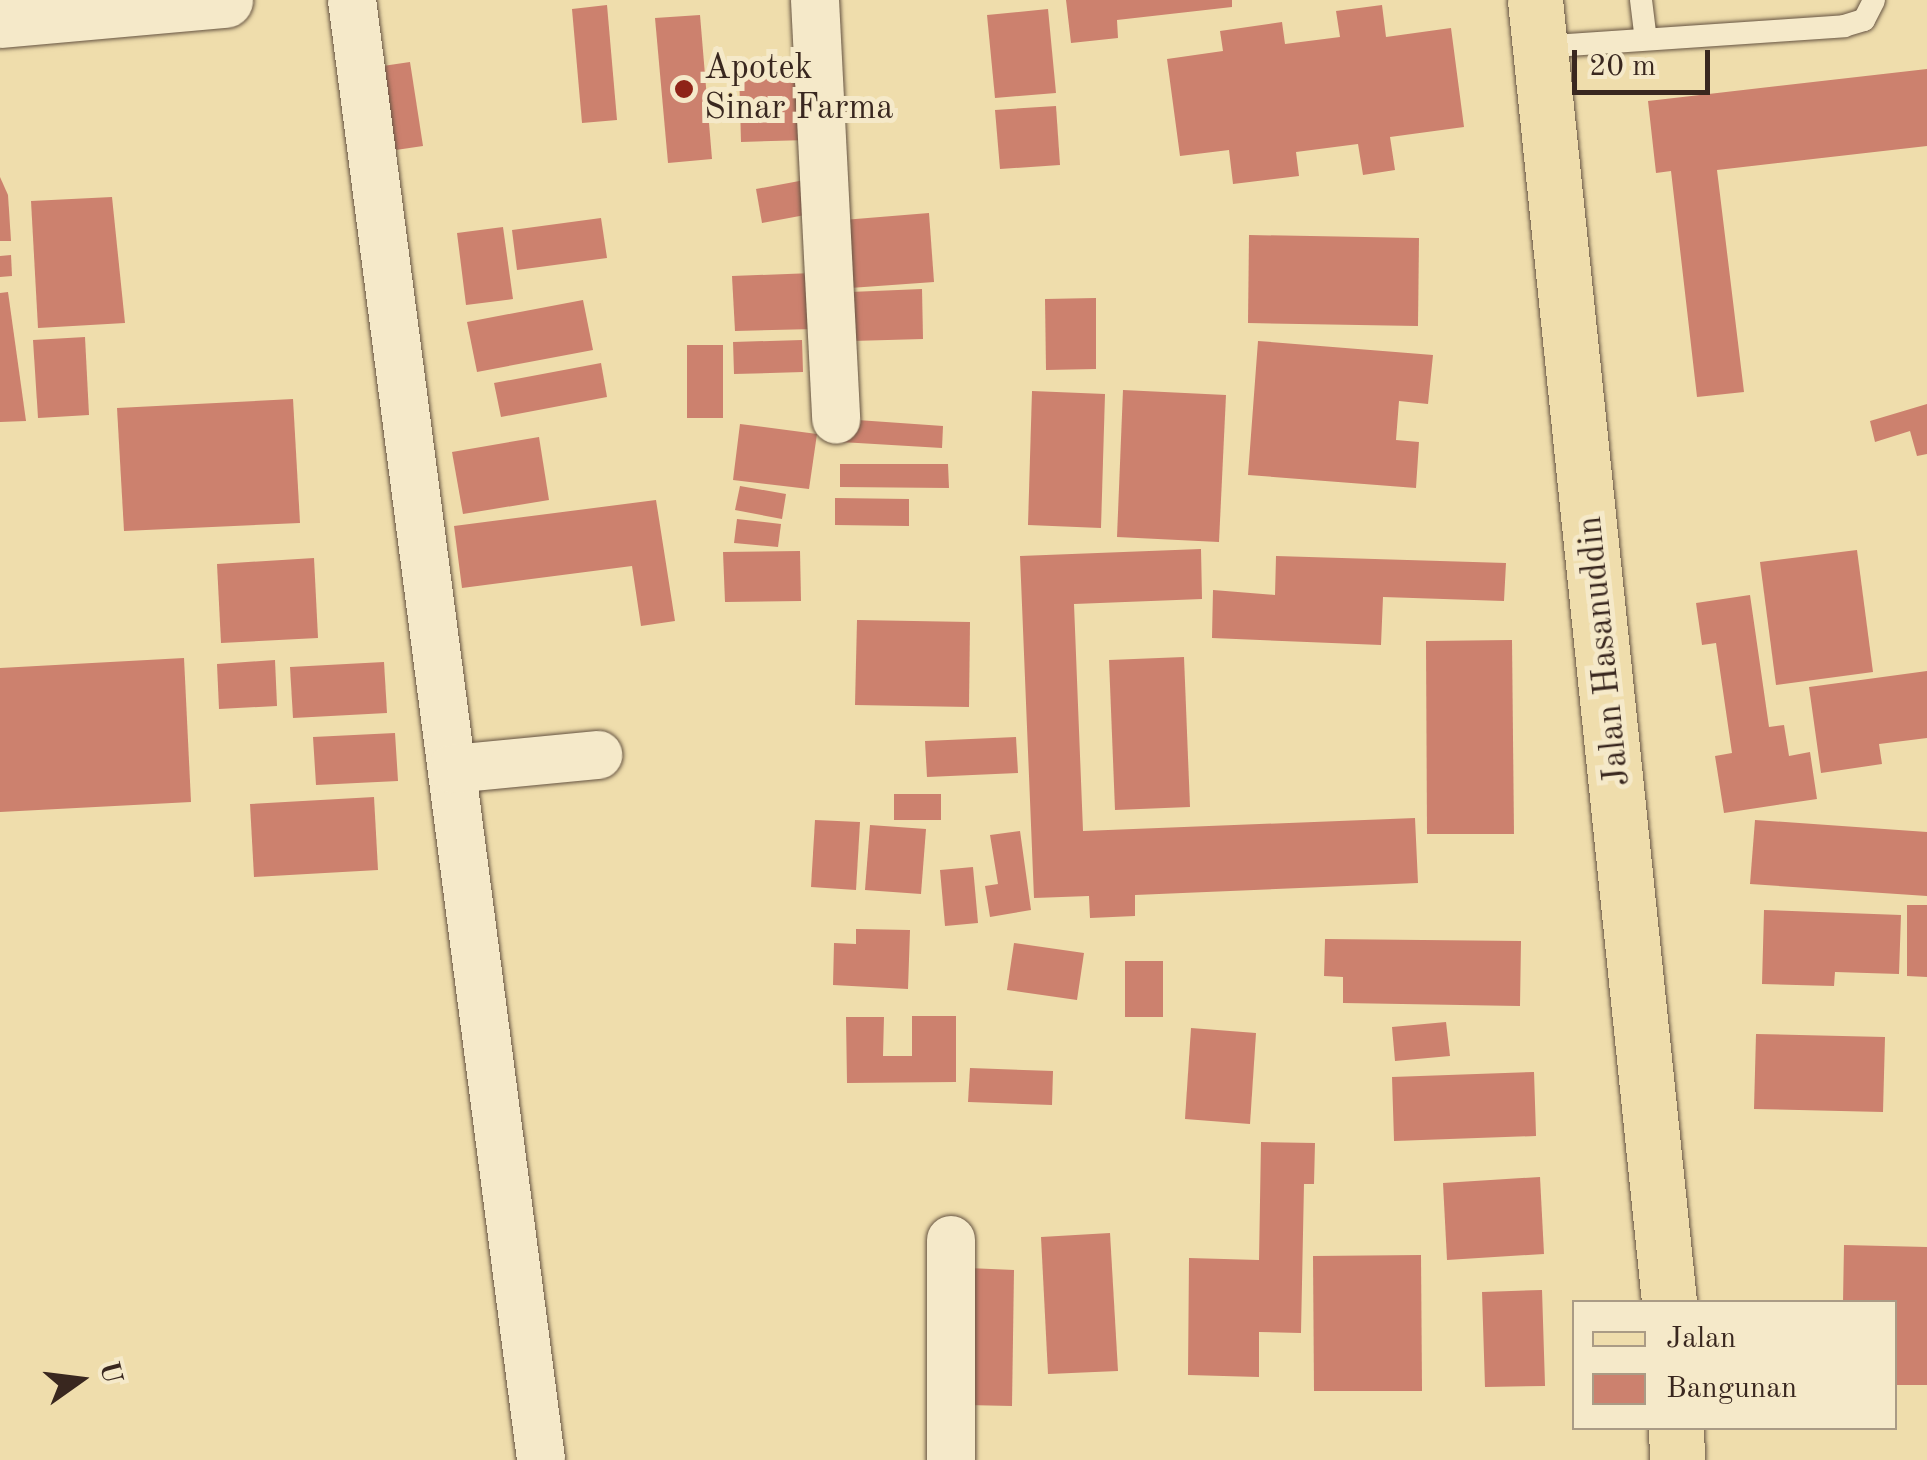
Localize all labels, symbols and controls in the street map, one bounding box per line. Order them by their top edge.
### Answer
scale bar [1577,30,1714,92]
place label: Apotek Sinar Farma [704,48,894,130]
text: 20 m [1589,52,1656,82]
marker: Apotek Sinar Farma [673,78,695,100]
street label: Jalan Hasanuddin [1570,514,1640,788]
legend [1572,1300,1897,1430]
text: Jalan [1666,1324,1736,1354]
north arrow [30,1330,130,1430]
text: U [93,1359,125,1387]
text: Bangunan [1666,1374,1797,1404]

